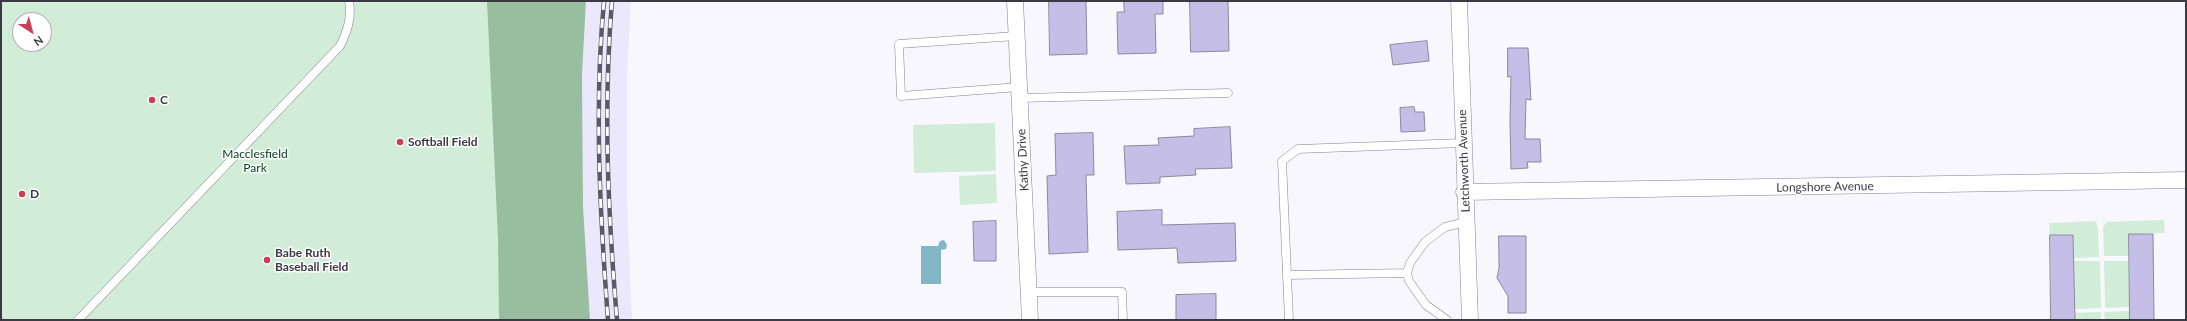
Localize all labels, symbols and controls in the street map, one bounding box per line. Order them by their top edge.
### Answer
north arrow [12,12,52,52]
text: N [32,34,46,49]
place label: C [160,93,168,107]
marker: C [147,95,157,105]
street label: Letchworth Avenue [1455,109,1473,213]
street label: Kathy Drive [1014,128,1032,192]
place label: Softball Field [408,135,478,149]
marker: Softball Field [395,137,405,147]
park label: Macclesfield Park [222,147,288,175]
street label: Longshore Avenue [1776,179,1874,195]
place label: D [30,187,39,201]
marker: D [17,189,27,199]
place label: Babe Ruth Baseball Field [275,246,348,274]
marker: Babe Ruth Baseball Field [262,255,272,265]

